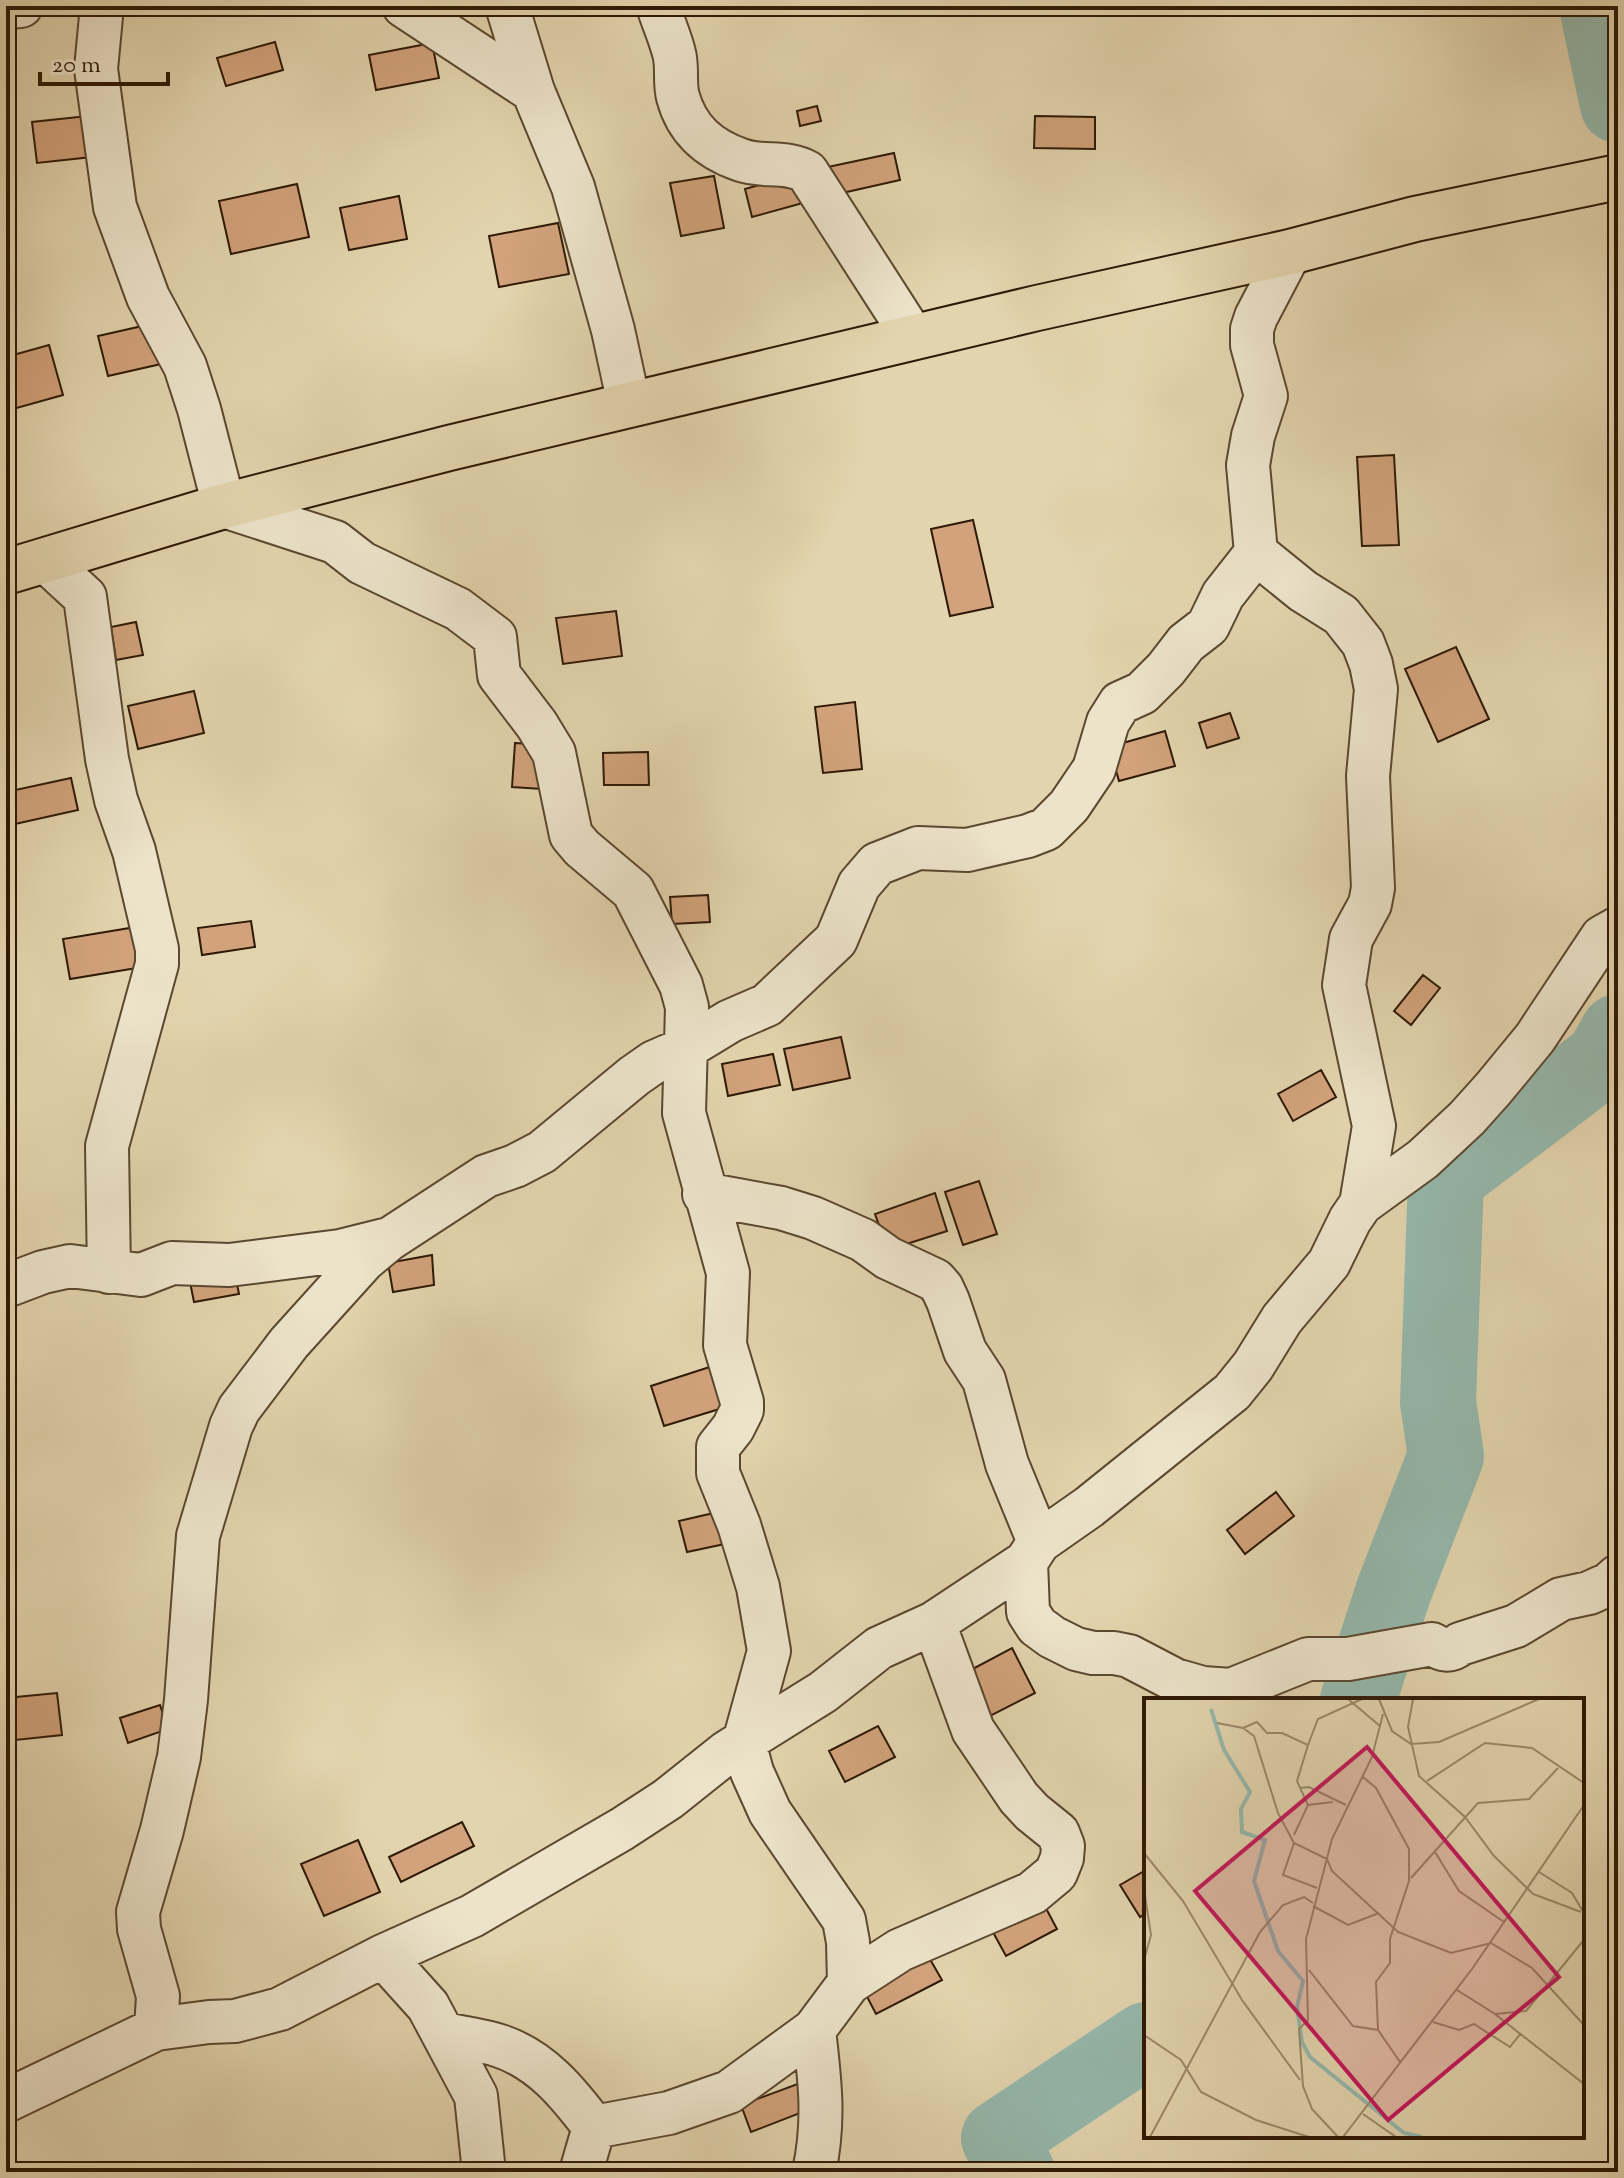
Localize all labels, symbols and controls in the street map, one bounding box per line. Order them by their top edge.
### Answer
scale bar [40,36,168,86]
text: 20 m [52,49,101,83]
inset map [1144,1698,1584,2138]

